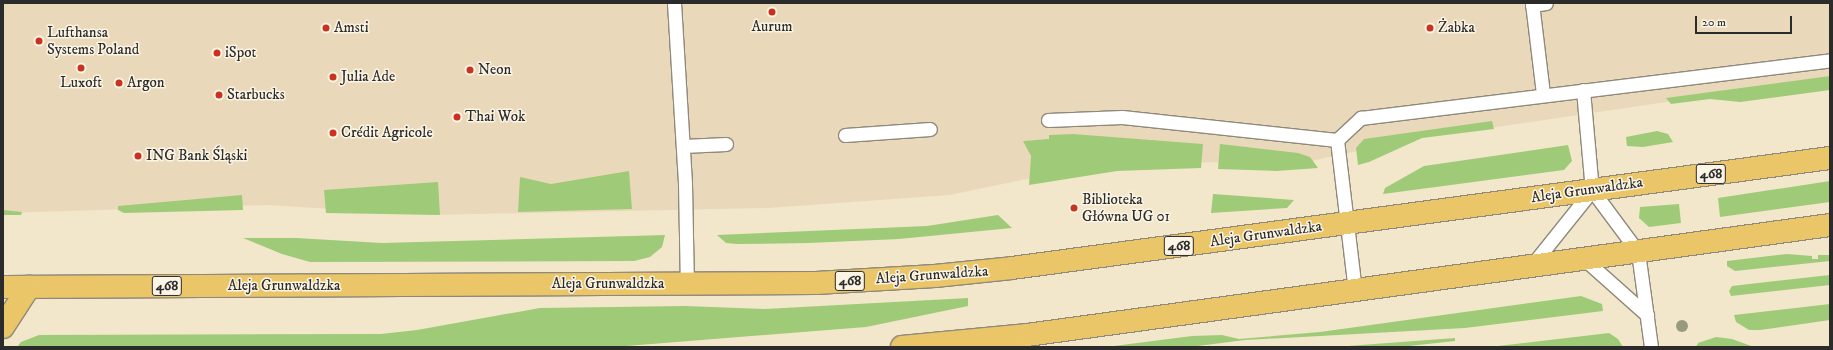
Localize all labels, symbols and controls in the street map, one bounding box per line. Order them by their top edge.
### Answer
marker: Aurum [767,7,777,17]
scale bar [1697,8,1794,34]
text: 20 m [1702,15,1726,30]
place label: Aurum [752,18,792,36]
place label: Amsti [334,19,369,37]
place label: Żabka [1438,19,1475,37]
place label: Lufthansa Systems Poland [47,23,139,58]
marker: Amsti [321,23,331,33]
marker: Żabka [1425,23,1435,33]
marker: Lufthansa Systems Poland [34,36,44,46]
place label: iSpot [225,44,256,62]
marker: iSpot [212,48,222,58]
place label: Neon [478,61,511,79]
marker: Luxoft [76,63,86,73]
marker: Neon [465,65,475,75]
place label: Julia Ade [341,68,395,86]
marker: Julia Ade [328,72,338,82]
place label: Luxoft [60,74,102,92]
place label: Argon [127,74,165,92]
marker: Argon [114,78,124,88]
place label: Starbucks [227,86,285,104]
marker: Starbucks [214,90,224,100]
place label: Thai Wok [465,108,525,126]
marker: Thai Wok [452,112,462,122]
place label: Crédit Agricole [341,124,433,142]
marker: Crédit Agricole [328,128,338,138]
place label: ING Bank Śląski [146,147,247,165]
marker: ING Bank Śląski [133,151,143,161]
road number: 468 [1695,162,1727,186]
street label: Aleja Grunwaldzka [1530,173,1644,207]
place label: Biblioteka Główna UG 01 [1082,190,1170,225]
marker: Biblioteka Główna UG 01 [1069,203,1079,213]
street label: Aleja Grunwaldzka [1209,217,1323,251]
road number: 468 [1163,234,1195,258]
street label: Aleja Grunwaldzka [875,262,989,288]
road number: 468 [834,269,866,293]
road number: 468 [151,274,183,298]
street label: Aleja Grunwaldzka [552,275,664,293]
street label: Aleja Grunwaldzka [228,277,340,295]

